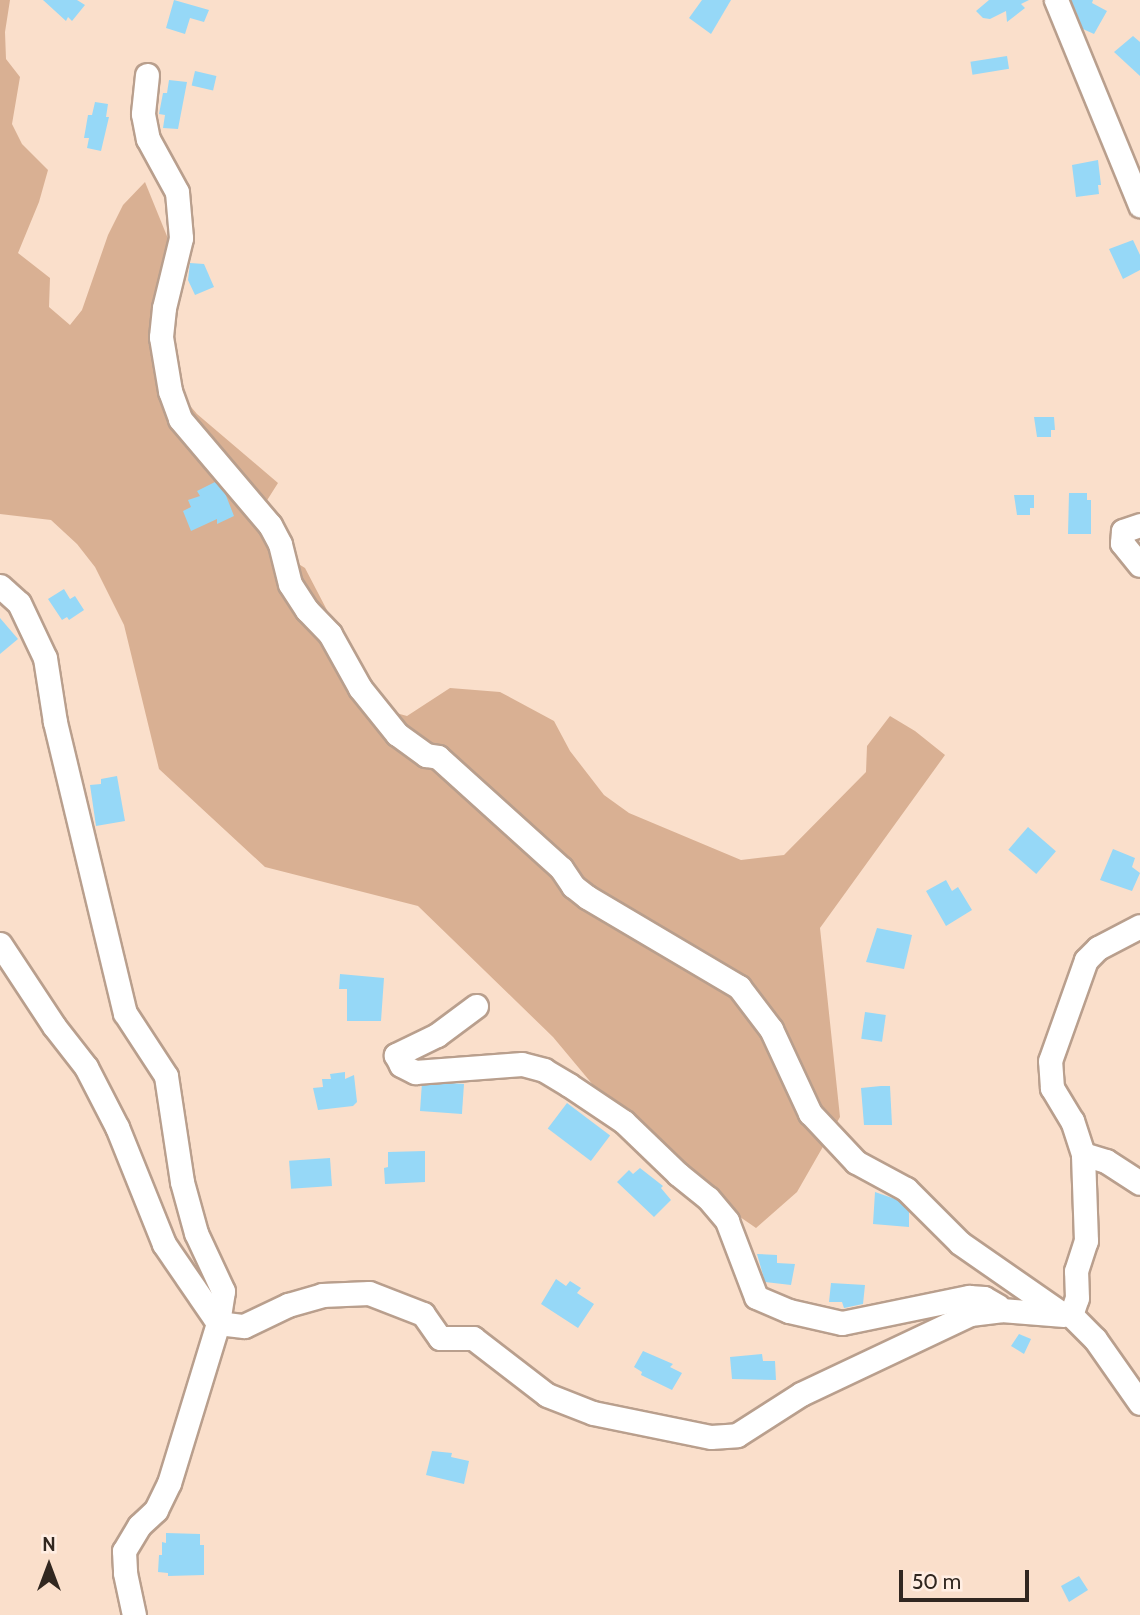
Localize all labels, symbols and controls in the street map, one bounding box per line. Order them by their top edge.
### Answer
north arrow [14,1531,84,1601]
text: N [42,1533,56,1556]
scale bar [902,1556,1032,1600]
text: 50 m [912,1569,961,1594]

